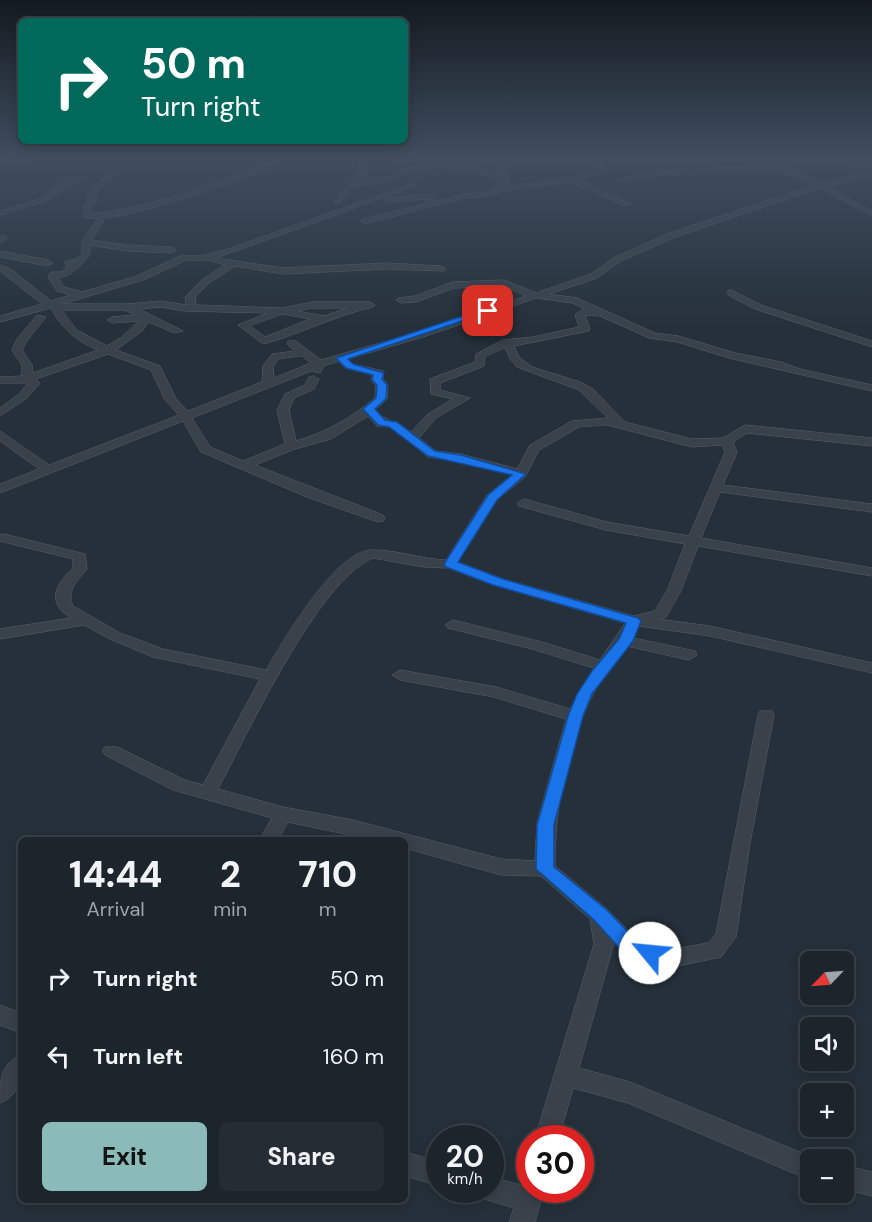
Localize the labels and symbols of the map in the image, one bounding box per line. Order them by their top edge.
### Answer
pin [462,285,513,336]
position arrow [618,921,682,985]
north arrow [800,951,854,1005]
speed limit sign: 30 [516,1125,594,1203]

